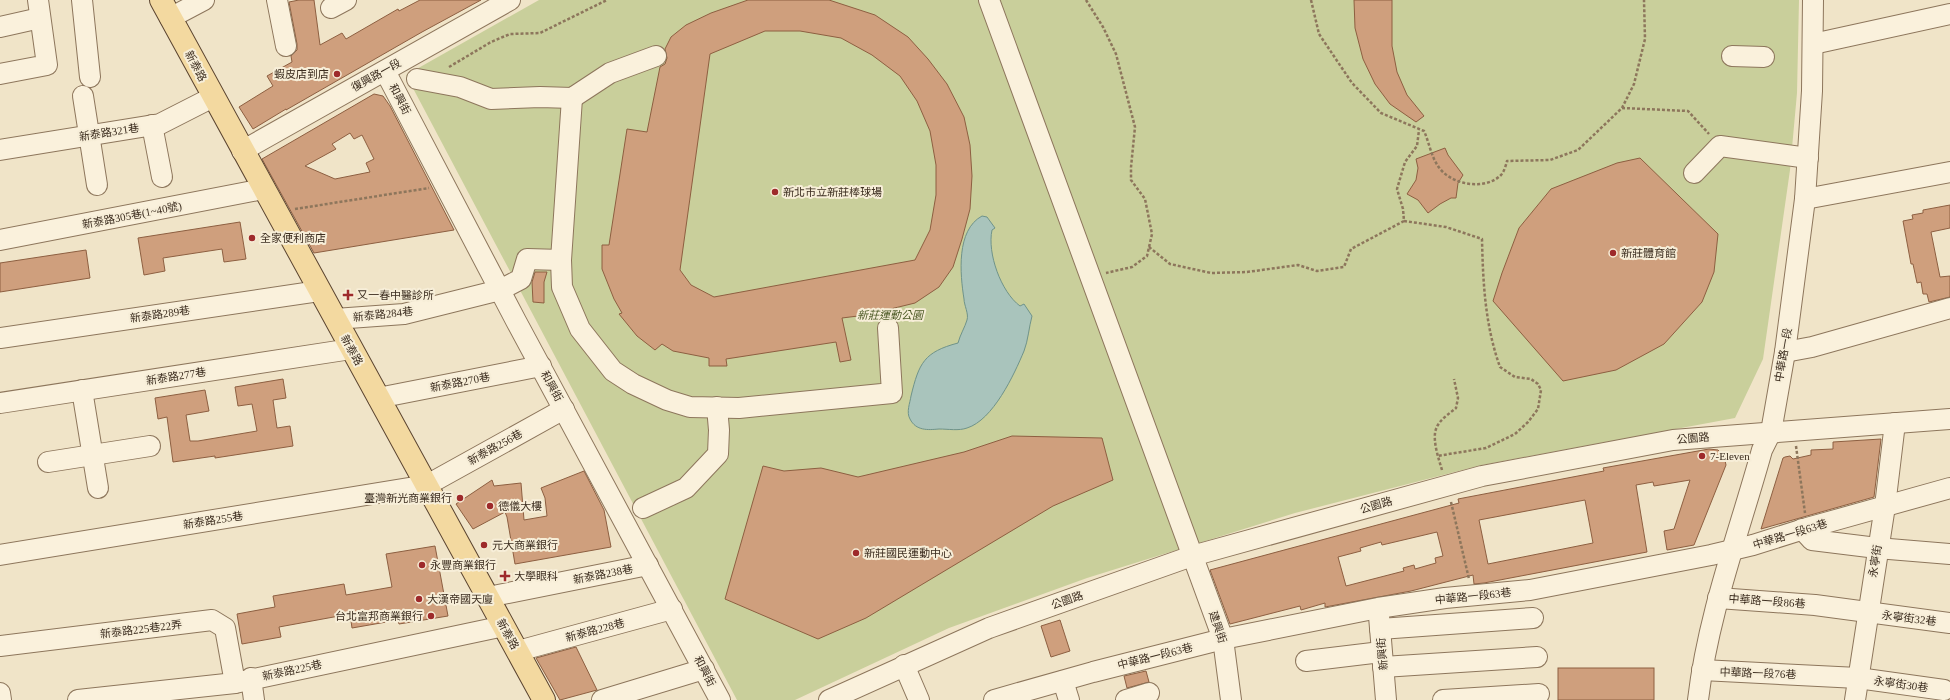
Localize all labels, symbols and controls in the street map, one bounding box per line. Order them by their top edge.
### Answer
street label: 新泰路 [183,49,209,83]
street label: 復興路一段 [349,56,403,94]
place label: 蝦皮店到店 [274,68,329,80]
marker: 蝦皮店到店 [332,69,342,79]
street label: 和興街 [387,82,413,116]
street label: 新泰路321巷 [78,121,140,143]
place label: 新北市立新莊棒球場 [783,186,882,198]
marker: 新北市立新莊棒球場 [770,187,780,197]
street label: 新泰路305巷(1~40號) [81,199,183,232]
place label: 全家便利商店 [260,232,326,244]
marker: 全家便利商店 [247,233,257,243]
place label: 新莊體育館 [1621,247,1676,259]
marker: 新莊體育館 [1608,248,1618,258]
marker: 又一春中醫診所 [342,289,354,301]
place label: 又一春中醫診所 [357,289,434,301]
street label: 新泰路289巷 [129,304,191,324]
street label: 新泰路284巷 [352,305,414,323]
park label: 新莊運動公園 [857,309,925,321]
street label: 中華路一段 [1772,327,1794,383]
street label: 新泰路 [339,333,365,367]
street label: 新泰路277巷 [145,365,207,387]
street label: 和興街 [539,369,565,403]
street label: 新泰路270巷 [429,370,491,394]
street label: 新泰路256巷 [466,427,524,467]
street label: 公園路 [1676,431,1710,445]
place label: 7-Eleven [1710,450,1750,462]
marker: 7-Eleven [1697,451,1707,461]
place label: 臺灣新光商業銀行 [364,492,452,504]
marker: 臺灣新光商業銀行 [455,493,465,503]
street label: 公園路 [1358,495,1394,515]
place label: 德儀大樓 [498,500,542,512]
marker: 德儀大樓 [485,501,495,511]
street label: 新泰路255巷 [182,509,244,531]
street label: 中華路一段63巷 [1751,517,1829,551]
place label: 元大商業銀行 [492,539,558,551]
marker: 元大商業銀行 [479,540,489,550]
street label: 永寧街 [1866,544,1884,578]
place label: 新莊國民運動中心 [864,547,952,559]
marker: 新莊國民運動中心 [851,548,861,558]
place label: 永豐商業銀行 [430,559,496,571]
marker: 永豐商業銀行 [417,560,427,570]
street label: 新泰路238巷 [572,562,634,586]
marker: 大學眼科 [499,570,511,582]
place label: 大學眼科 [514,570,558,582]
street label: 中華路一段63巷 [1434,586,1512,606]
street label: 公園路 [1049,589,1085,611]
street label: 中華路一段86巷 [1728,592,1806,610]
place label: 大漢帝國天廈 [427,593,493,605]
marker: 大漢帝國天廈 [414,594,424,604]
street label: 建興街 [1207,609,1229,645]
street label: 永寧街32巷 [1881,609,1937,627]
place label: 台北富邦商業銀行 [335,610,423,622]
marker: 台北富邦商業銀行 [426,611,436,621]
street label: 新泰路228巷 [564,616,626,644]
street label: 新泰路 [495,617,521,651]
street label: 新泰路225巷22弄 [99,618,183,640]
street label: 新興街 [1375,637,1389,671]
street label: 中華路一段63巷 [1116,641,1194,671]
street label: 和興街 [692,654,718,688]
street label: 新泰路225巷 [261,658,323,682]
street label: 中華路一段76巷 [1719,666,1797,680]
street label: 永寧街30巷 [1873,674,1929,694]

